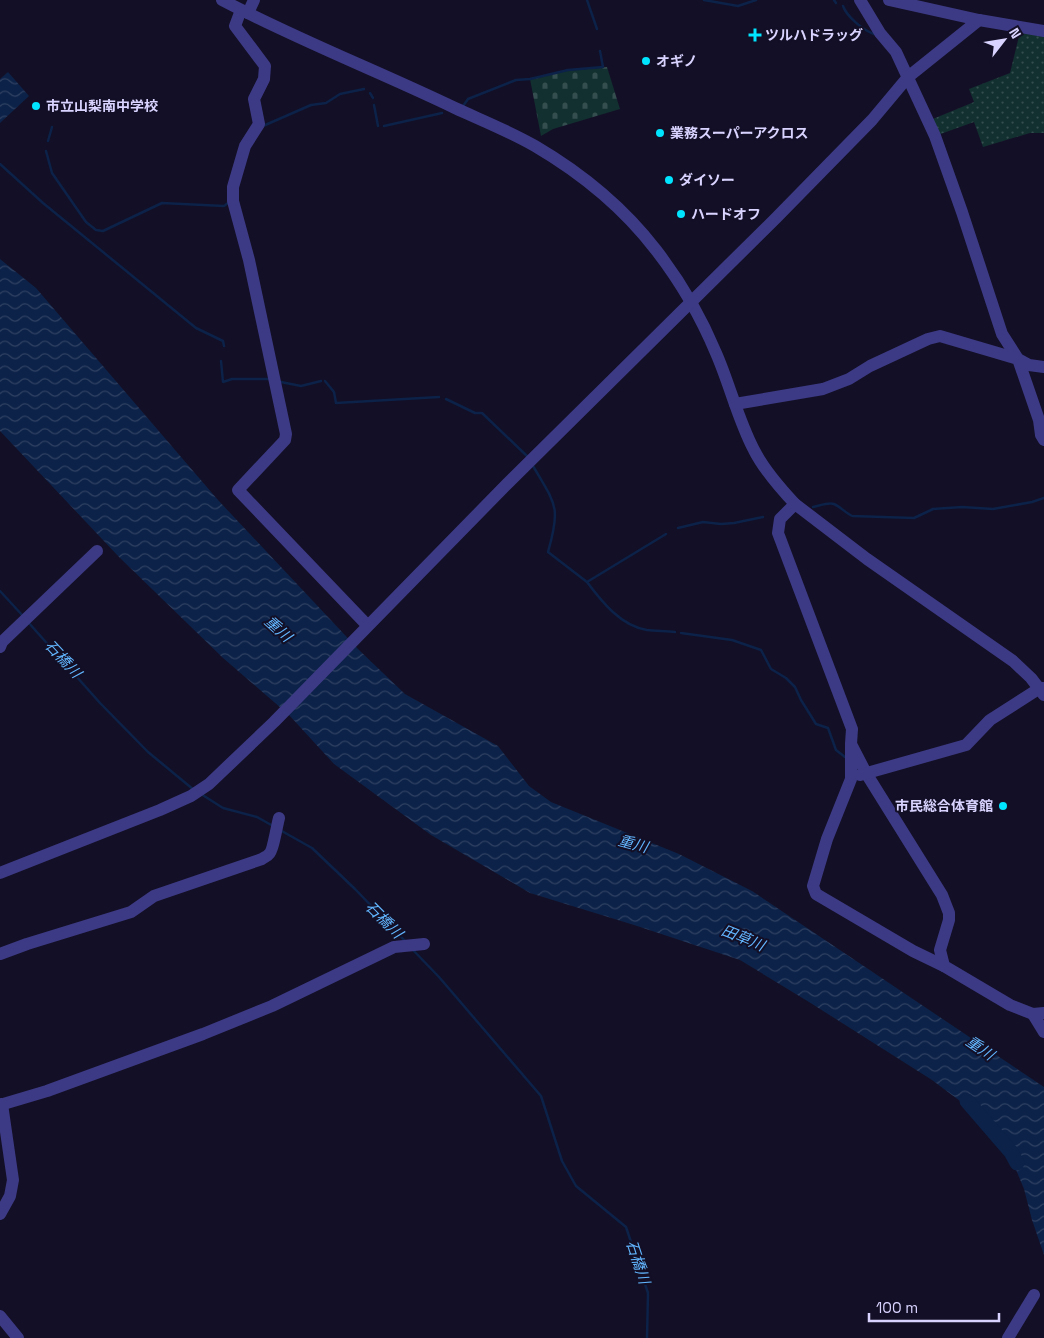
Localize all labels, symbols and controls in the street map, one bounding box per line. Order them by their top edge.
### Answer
north arrow [979,15,1029,65]
text: N [1005,25,1025,42]
place label: ツルハドラッグ [765,26,863,44]
marker: ツルハドラッグ [749,29,761,41]
place label: オギノ [656,52,697,70]
marker: オギノ [640,55,652,67]
place label: 市立山梨南中学校 [46,97,158,115]
marker: 市立山梨南中学校 [30,100,42,112]
place label: 業務スーパーアクロス [670,124,809,142]
marker: 業務スーパーアクロス [654,127,666,139]
place label: ダイソー [679,171,735,189]
marker: ダイソー [663,174,675,186]
place label: ハードオフ [691,205,761,223]
marker: ハードオフ [675,208,687,220]
water label: 重川 [261,612,297,647]
water label: 石橋川 [41,636,87,683]
place label: 市民総合体育館 [895,797,993,815]
marker: 市民総合体育館 [997,800,1009,812]
water label: 重川 [616,830,652,857]
water label: 石橋川 [362,897,408,944]
water label: 田草川 [719,920,769,956]
water label: 重川 [963,1031,1000,1065]
water label: 石橋川 [622,1238,655,1288]
scale bar [869,1290,999,1322]
text: 100 m [876,1298,918,1317]

